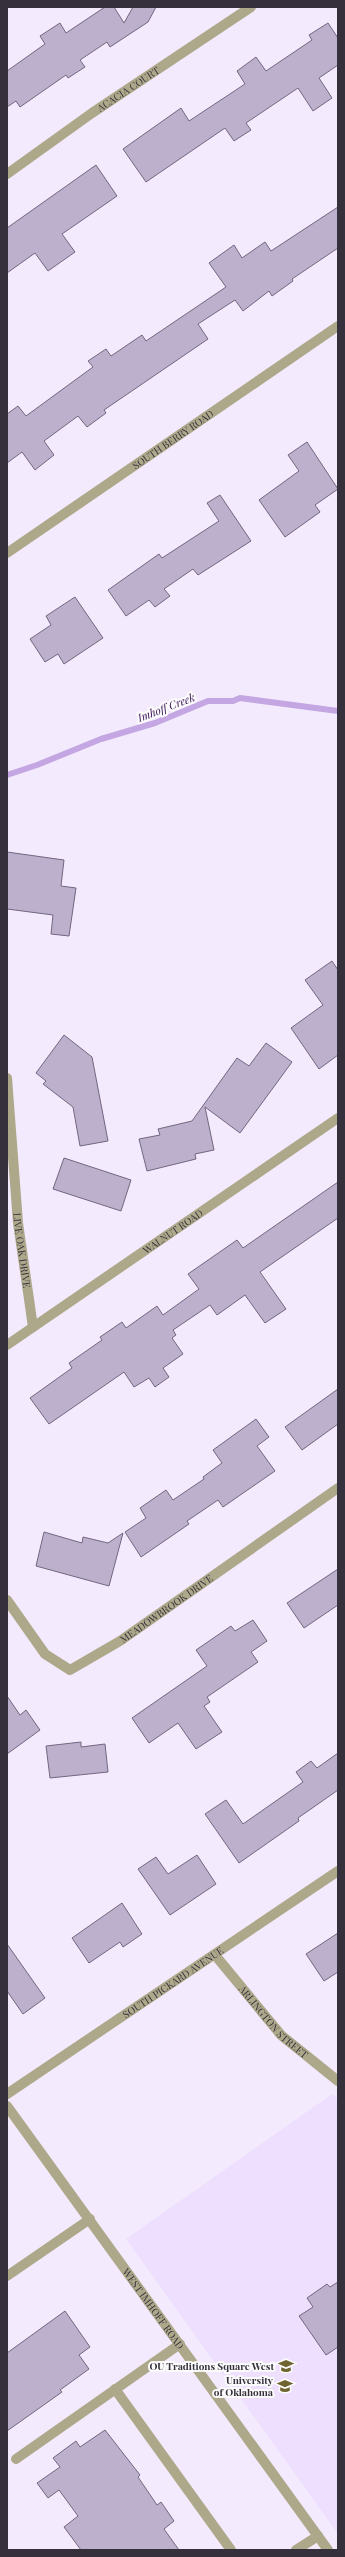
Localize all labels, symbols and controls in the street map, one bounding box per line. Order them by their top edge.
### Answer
street label: ACACIA COURT [93,63,162,115]
street label: SOUTH BERRY ROAD [129,406,216,472]
water label: Imhoff Creek [134,689,197,725]
street label: WALNUT ROAD [139,1206,206,1257]
street label: LIVE OAK DRIVE [10,1212,34,1289]
street label: MEADOWBROOK DRIVE [117,1571,215,1646]
street label: SOUTH PICKARD AVENUE [120,1943,226,2021]
street label: ARLINGTON STREET [235,1982,311,2061]
street label: WEST IMHOFF ROAD [119,2264,187,2352]
school or university icon: OU Traditions Square West [277,2357,295,2375]
place label: OU Traditions Square West [149,2359,274,2373]
place label: University of Oklahoma [214,2373,274,2399]
school or university icon: University of Oklahoma [276,2377,294,2395]

